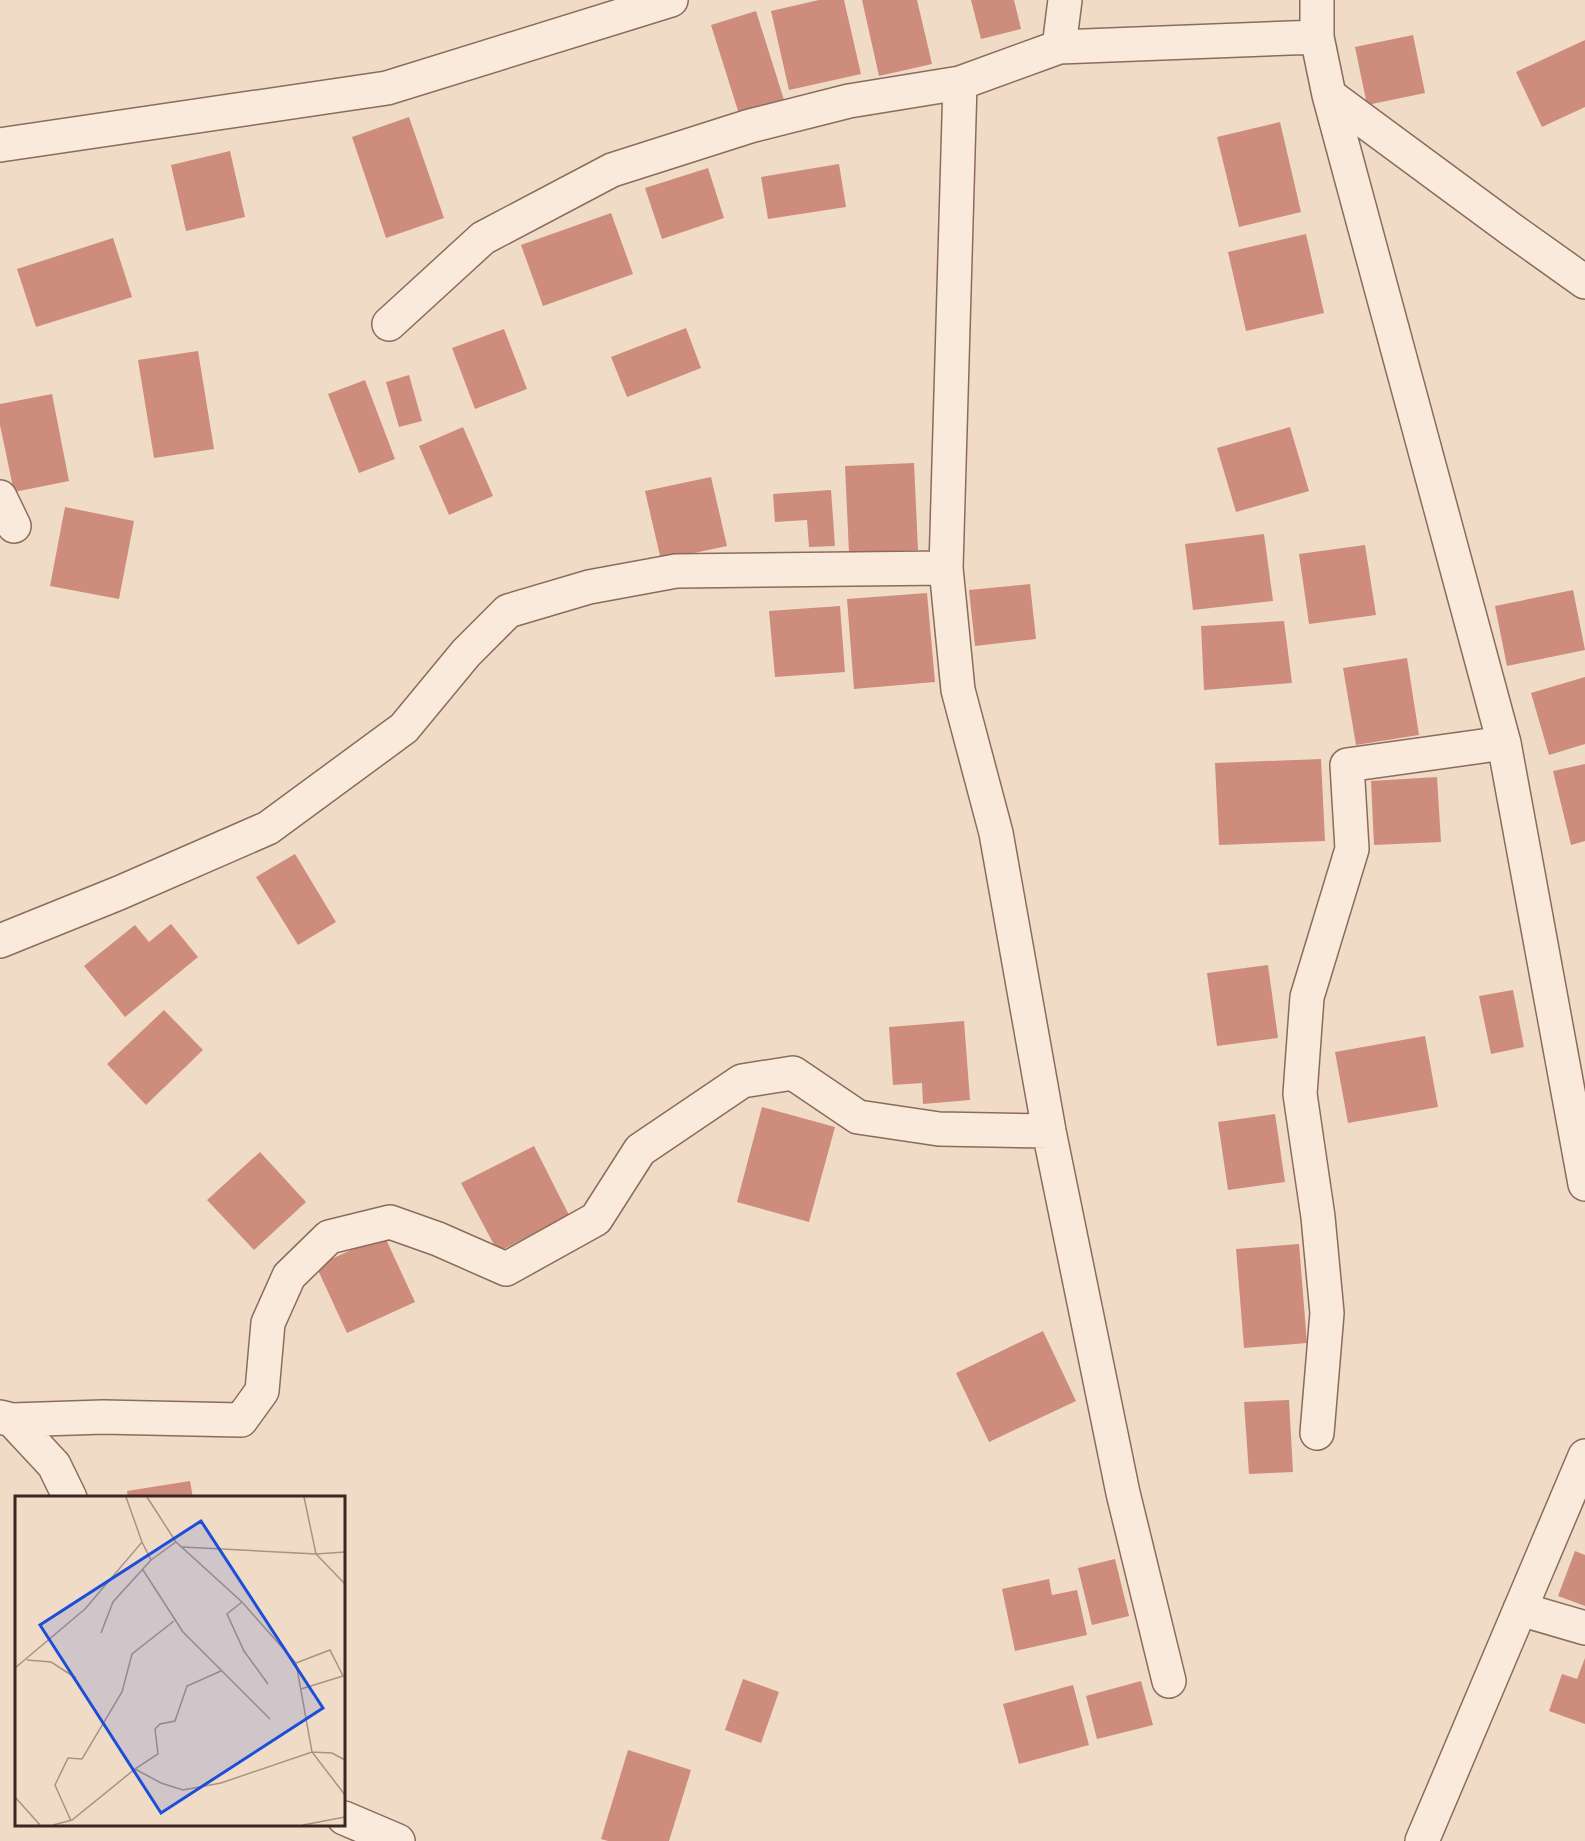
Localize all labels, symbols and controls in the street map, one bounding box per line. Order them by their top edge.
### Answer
inset map [15,1496,345,1826]

